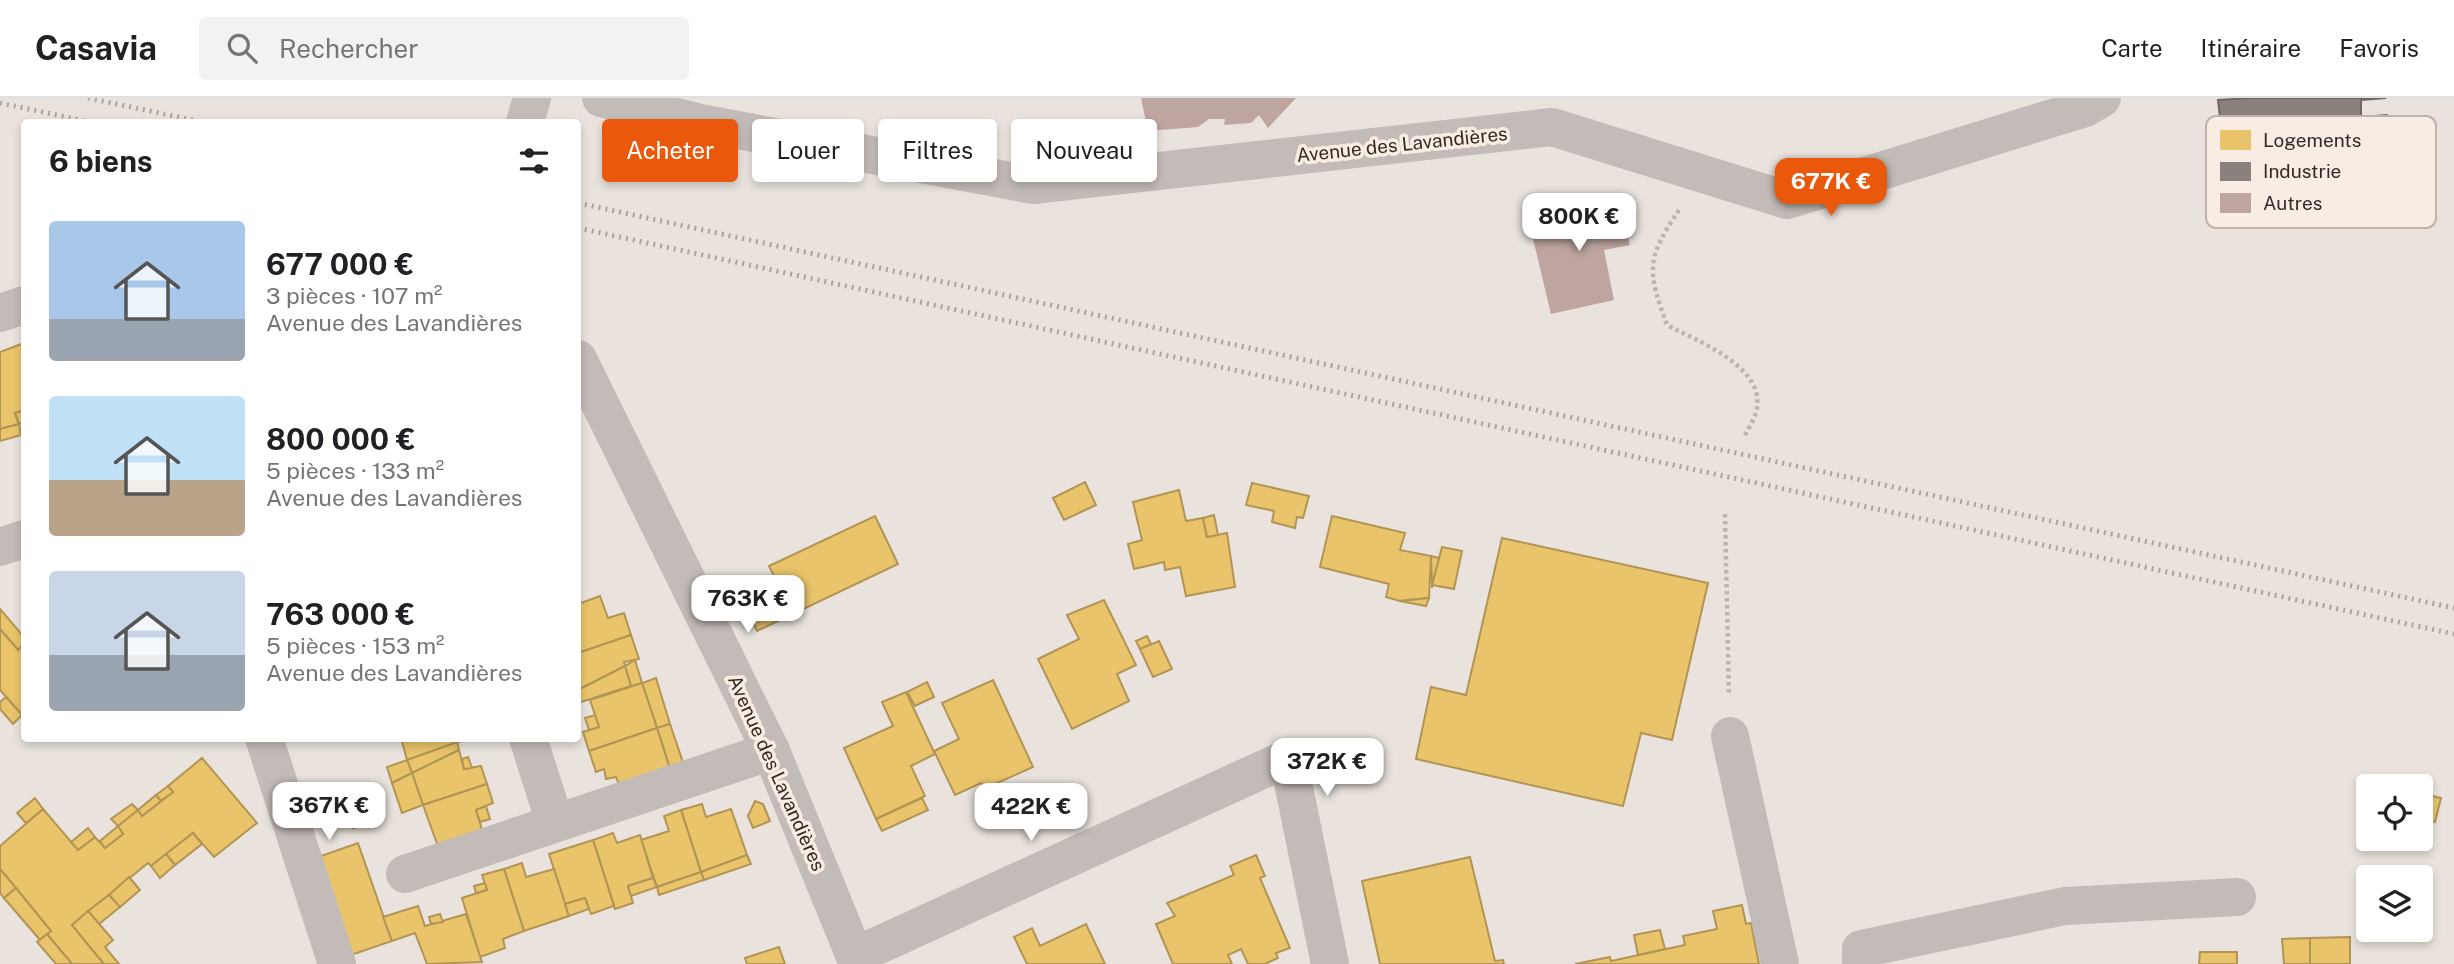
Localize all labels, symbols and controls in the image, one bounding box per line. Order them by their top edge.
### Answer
search box [199,17,689,80]
text: Casavia [35,29,157,67]
icon: search [223,29,261,67]
text: Rechercher [279,33,418,64]
text: Carte [2101,34,2163,62]
text: Itinéraire [2201,34,2301,62]
text: Favoris [2339,34,2419,62]
legend [2206,116,2436,228]
chip: Acheter [602,119,738,182]
chip: Louer [752,119,864,182]
chip: Filtres [878,119,997,182]
chip: Nouveau [1011,119,1157,182]
street label: Avenue des Lavandières [1295,122,1509,166]
text: Logements [2263,129,2361,151]
icon: filters [515,142,553,180]
text: 6 biens [49,143,153,179]
pin: 677K € [1774,158,1888,218]
text: Industrie [2263,160,2341,182]
text: 677K € [1791,167,1871,194]
text: Autres [2263,192,2322,214]
pin: 800K € [1522,194,1636,253]
text: 800K € [1538,202,1620,229]
text: 677 000 € [266,246,414,282]
icon: home [105,249,189,333]
text: 3 pièces · 107 m² [266,282,443,309]
text: Avenue des Lavandières [266,309,523,336]
text: 800 000 € [266,421,416,457]
icon: home [105,424,189,508]
text: 5 pièces · 133 m² [266,457,444,484]
text: Avenue des Lavandières [266,484,523,511]
pin: 763K € [691,575,805,635]
text: 763K € [707,584,789,611]
text: 763 000 € [266,596,415,632]
icon: home [105,599,189,683]
text: 5 pièces · 153 m² [266,632,445,659]
text: Avenue des Lavandières [266,659,523,686]
street label: Avenue des Lavandières [724,672,830,874]
pin: 372K € [1270,738,1384,798]
text: 372K € [1287,747,1367,774]
map controls [2356,774,2433,942]
button: locate [2356,774,2433,851]
pin: 367K € [272,782,386,842]
pin: 422K € [974,784,1088,843]
text: 367K € [288,791,370,818]
text: 422K € [991,792,1071,819]
button: layers [2356,865,2433,942]

